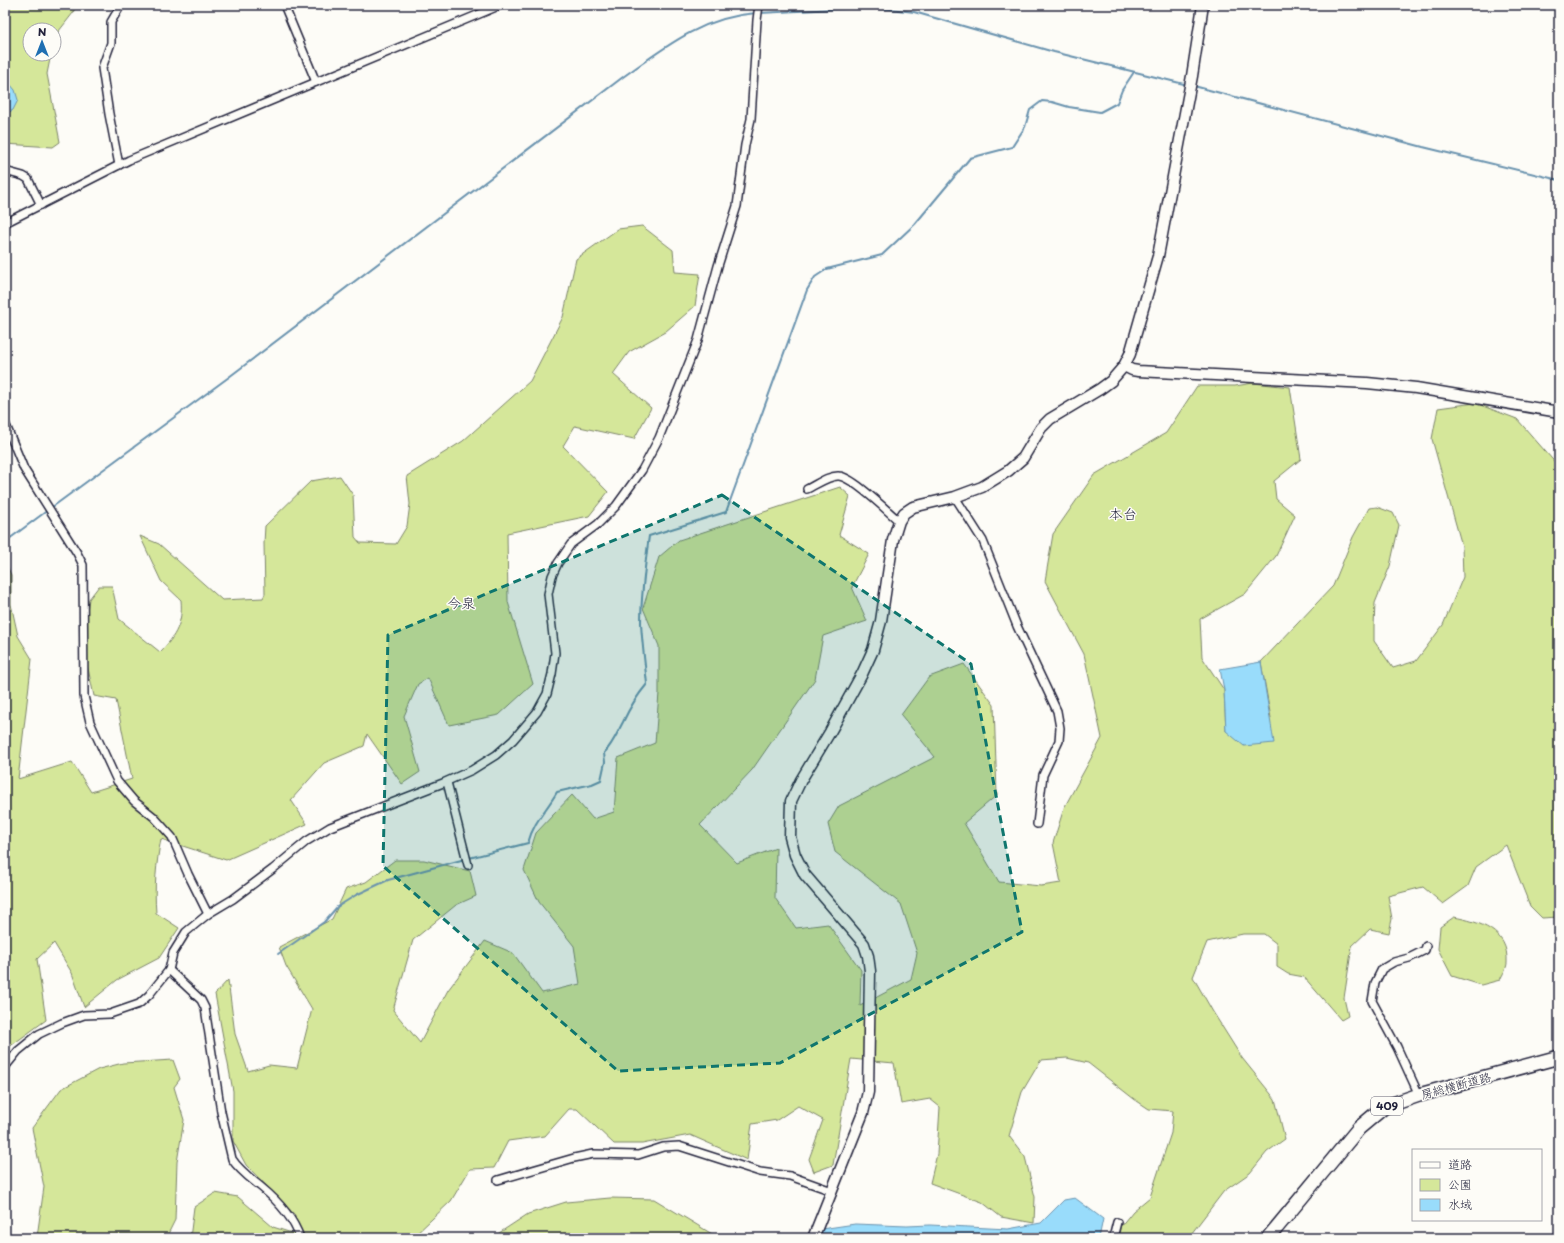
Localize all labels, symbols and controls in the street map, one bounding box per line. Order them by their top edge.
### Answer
north arrow [22,22,62,62]
text: N [38,23,47,40]
district label: 本台 [1109,503,1137,524]
district label: 今泉 [447,592,475,613]
street label: 房総横断道路 [1419,1067,1493,1103]
road number: 409 [1371,1097,1403,1115]
legend [1412,1149,1542,1221]
text: 道路 [1448,1155,1472,1173]
text: 公園 [1448,1175,1472,1193]
text: 水域 [1448,1195,1472,1213]

